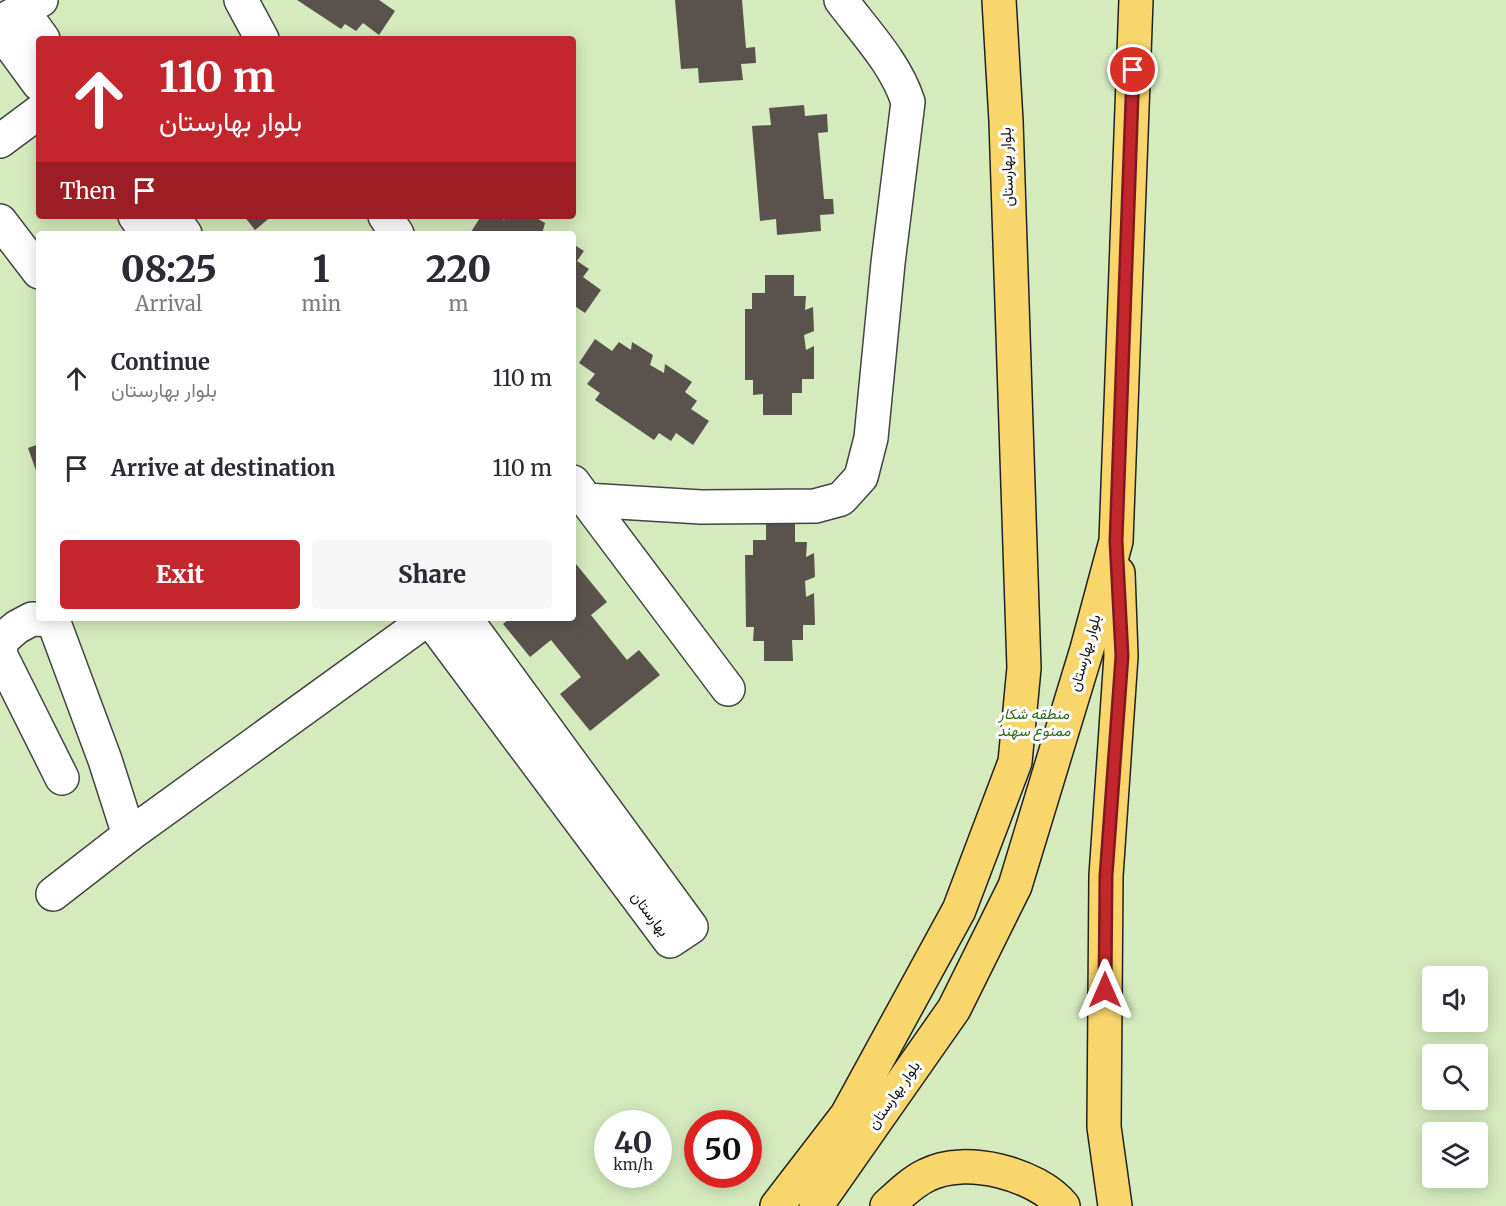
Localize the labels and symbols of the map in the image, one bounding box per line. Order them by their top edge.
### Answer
pin [1107,44,1158,95]
street label: بلوار بهارستان [996,127,1017,207]
street label: بلوار بهارستان [1064,612,1105,694]
park label: منطقه شکار ممنوع سهند [997,704,1072,742]
street label: بهارستان [627,887,673,940]
position arrow [1073,958,1137,1022]
street label: بلوار بهارستان [863,1057,924,1133]
speed limit sign: 50 [684,1110,762,1188]

